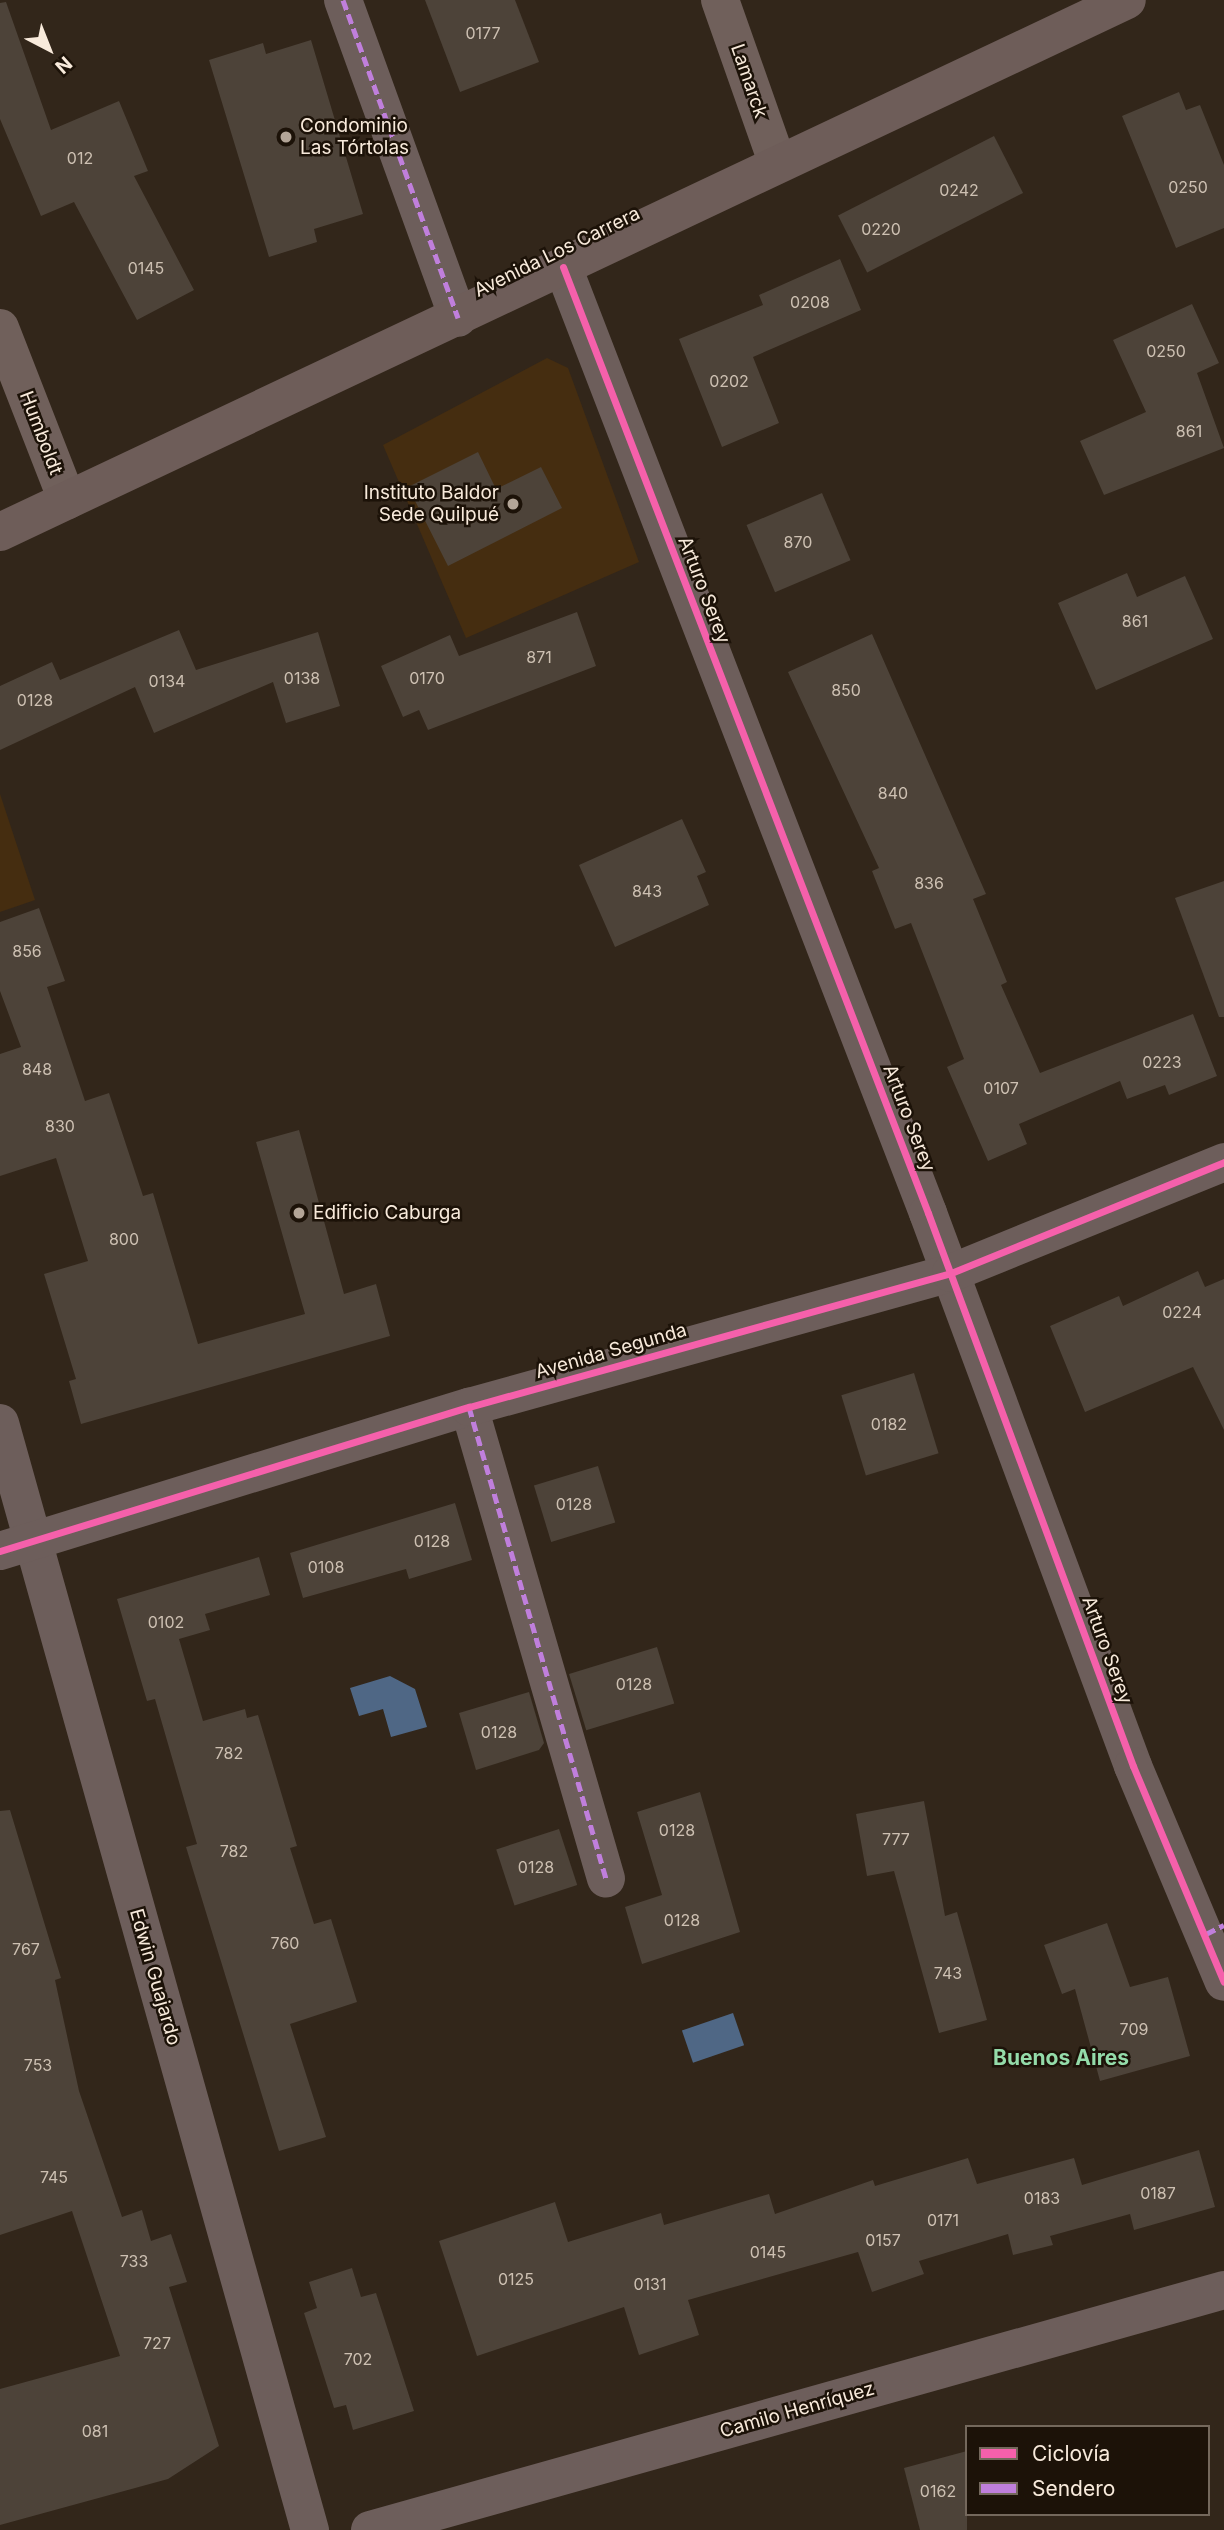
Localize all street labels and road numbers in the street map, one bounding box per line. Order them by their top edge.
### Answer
street label: Lamarck [726,41,772,121]
street label: Avenida Los Carrera [470,202,644,302]
street label: Humboldt [15,388,67,478]
street label: Arturo Serey [673,533,735,647]
street label: Arturo Serey [878,1061,940,1175]
street label: Avenida Segunda [533,1318,689,1384]
street label: Arturo Serey [1077,1593,1137,1707]
street label: Edwin Guajardo [125,1906,185,2048]
street label: Camilo Henríquez [717,2377,877,2443]

